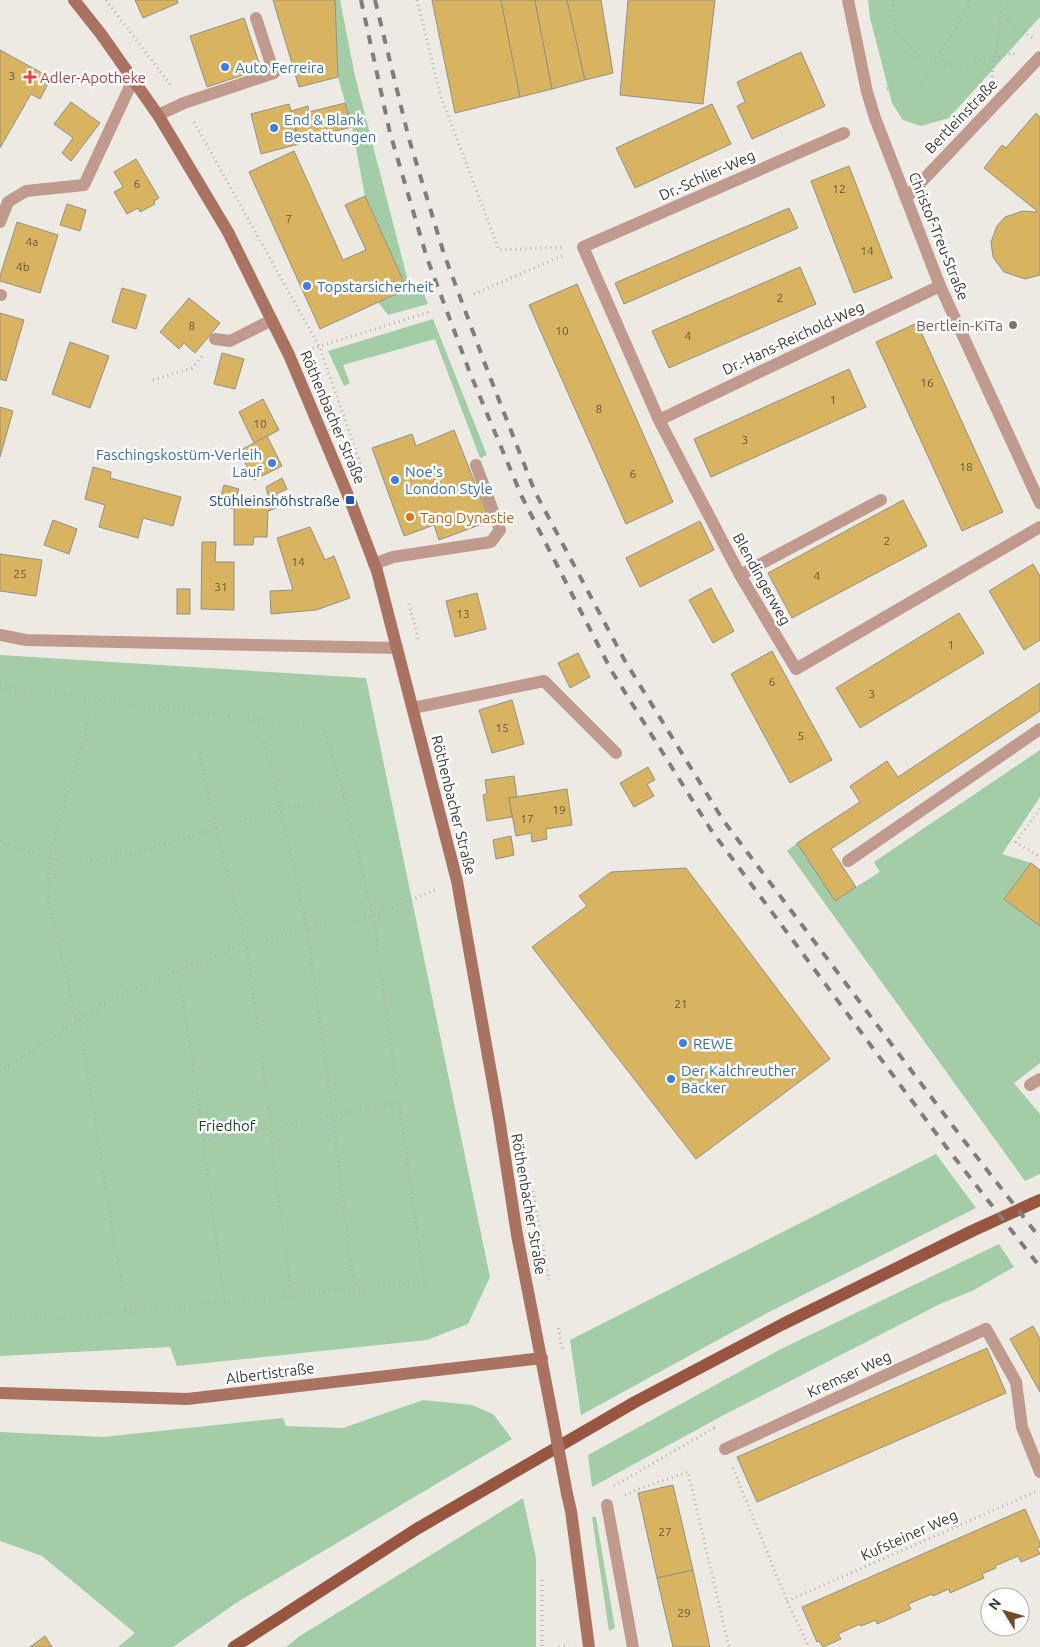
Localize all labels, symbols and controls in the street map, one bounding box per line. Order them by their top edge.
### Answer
place label: Auto Ferreira [235,59,324,76]
marker: Auto Ferreira [219,61,231,73]
house number: 3 [9,69,15,82]
place label: Adler-Apotheke [40,69,146,86]
marker: Adler-Apotheke [24,71,36,83]
street label: Bertleinstraße [921,75,1001,157]
place label: End & Blank Bestattungen [284,111,376,145]
marker: End & Blank Bestattungen [268,122,280,134]
street label: Dr.-Schlier-Weg [656,146,758,204]
street label: Christof-Treu-Straße [906,170,972,302]
house number: 6 [134,177,141,190]
house number: 12 [832,182,846,195]
house number: 7 [286,212,292,225]
house number: 4a [26,235,38,248]
house number: 14 [860,244,874,257]
house number: 4b [16,260,30,273]
place label: Topstarsicherheit [317,278,434,295]
marker: Topstarsicherheit [301,280,313,292]
house number: 2 [777,291,783,304]
street label: Dr.-Hans-Reichold-Weg [719,298,867,378]
place label: Bertlein-KiTa [916,317,1003,334]
house number: 8 [189,319,196,332]
marker: Bertlein-KiTa [1007,319,1019,331]
house number: 10 [555,324,569,337]
house number: 4 [685,329,692,342]
street label: Röthenbacher Straße [297,348,369,486]
house number: 16 [920,376,934,389]
house number: 1 [830,393,836,406]
house number: 8 [596,402,603,415]
house number: 10 [253,417,267,430]
house number: 3 [742,433,748,446]
place label: Faschingskostüm-Verleih Lauf [96,446,262,480]
marker: Faschingskostüm-Verleih Lauf [266,457,278,469]
house number: 18 [959,460,973,473]
place label: Noe's London Style [405,463,493,497]
house number: 6 [630,467,637,480]
marker: Noe's London Style [389,474,401,486]
place label: Stühleinshöhstraße [209,492,340,509]
marker: Stühleinshöhstraße [344,494,356,506]
place label: Tang Dynastie [420,509,515,526]
marker: Tang Dynastie [404,511,416,523]
street label: Blendingerweg [730,530,794,628]
house number: 2 [884,534,890,547]
house number: 14 [291,555,305,568]
house number: 25 [13,567,27,580]
house number: 4 [814,569,821,582]
house number: 31 [214,580,228,593]
house number: 13 [456,607,470,620]
house number: 1 [948,638,954,651]
house number: 6 [769,675,776,688]
house number: 3 [869,687,875,700]
house number: 15 [495,721,509,734]
house number: 5 [798,729,804,742]
street label: Röthenbacher Straße [428,733,480,877]
house number: 19 [552,803,566,816]
house number: 17 [520,812,534,825]
house number: 21 [674,997,688,1010]
place label: REWE [693,1035,733,1052]
marker: REWE [677,1037,689,1049]
place label: Der Kalchreuther Bäcker [681,1062,797,1096]
marker: Der Kalchreuther Bäcker [665,1073,677,1085]
park label: Friedhof [198,1117,256,1134]
street label: Röthenbacher Straße [508,1132,550,1276]
street label: Kremser Weg [804,1347,894,1401]
street label: Albertistraße [225,1359,315,1387]
street label: Kufsteiner Weg [858,1506,960,1564]
house number: 27 [658,1525,672,1538]
north arrow [980,1587,1030,1637]
text: N [985,1595,1004,1613]
house number: 29 [677,1606,691,1619]

